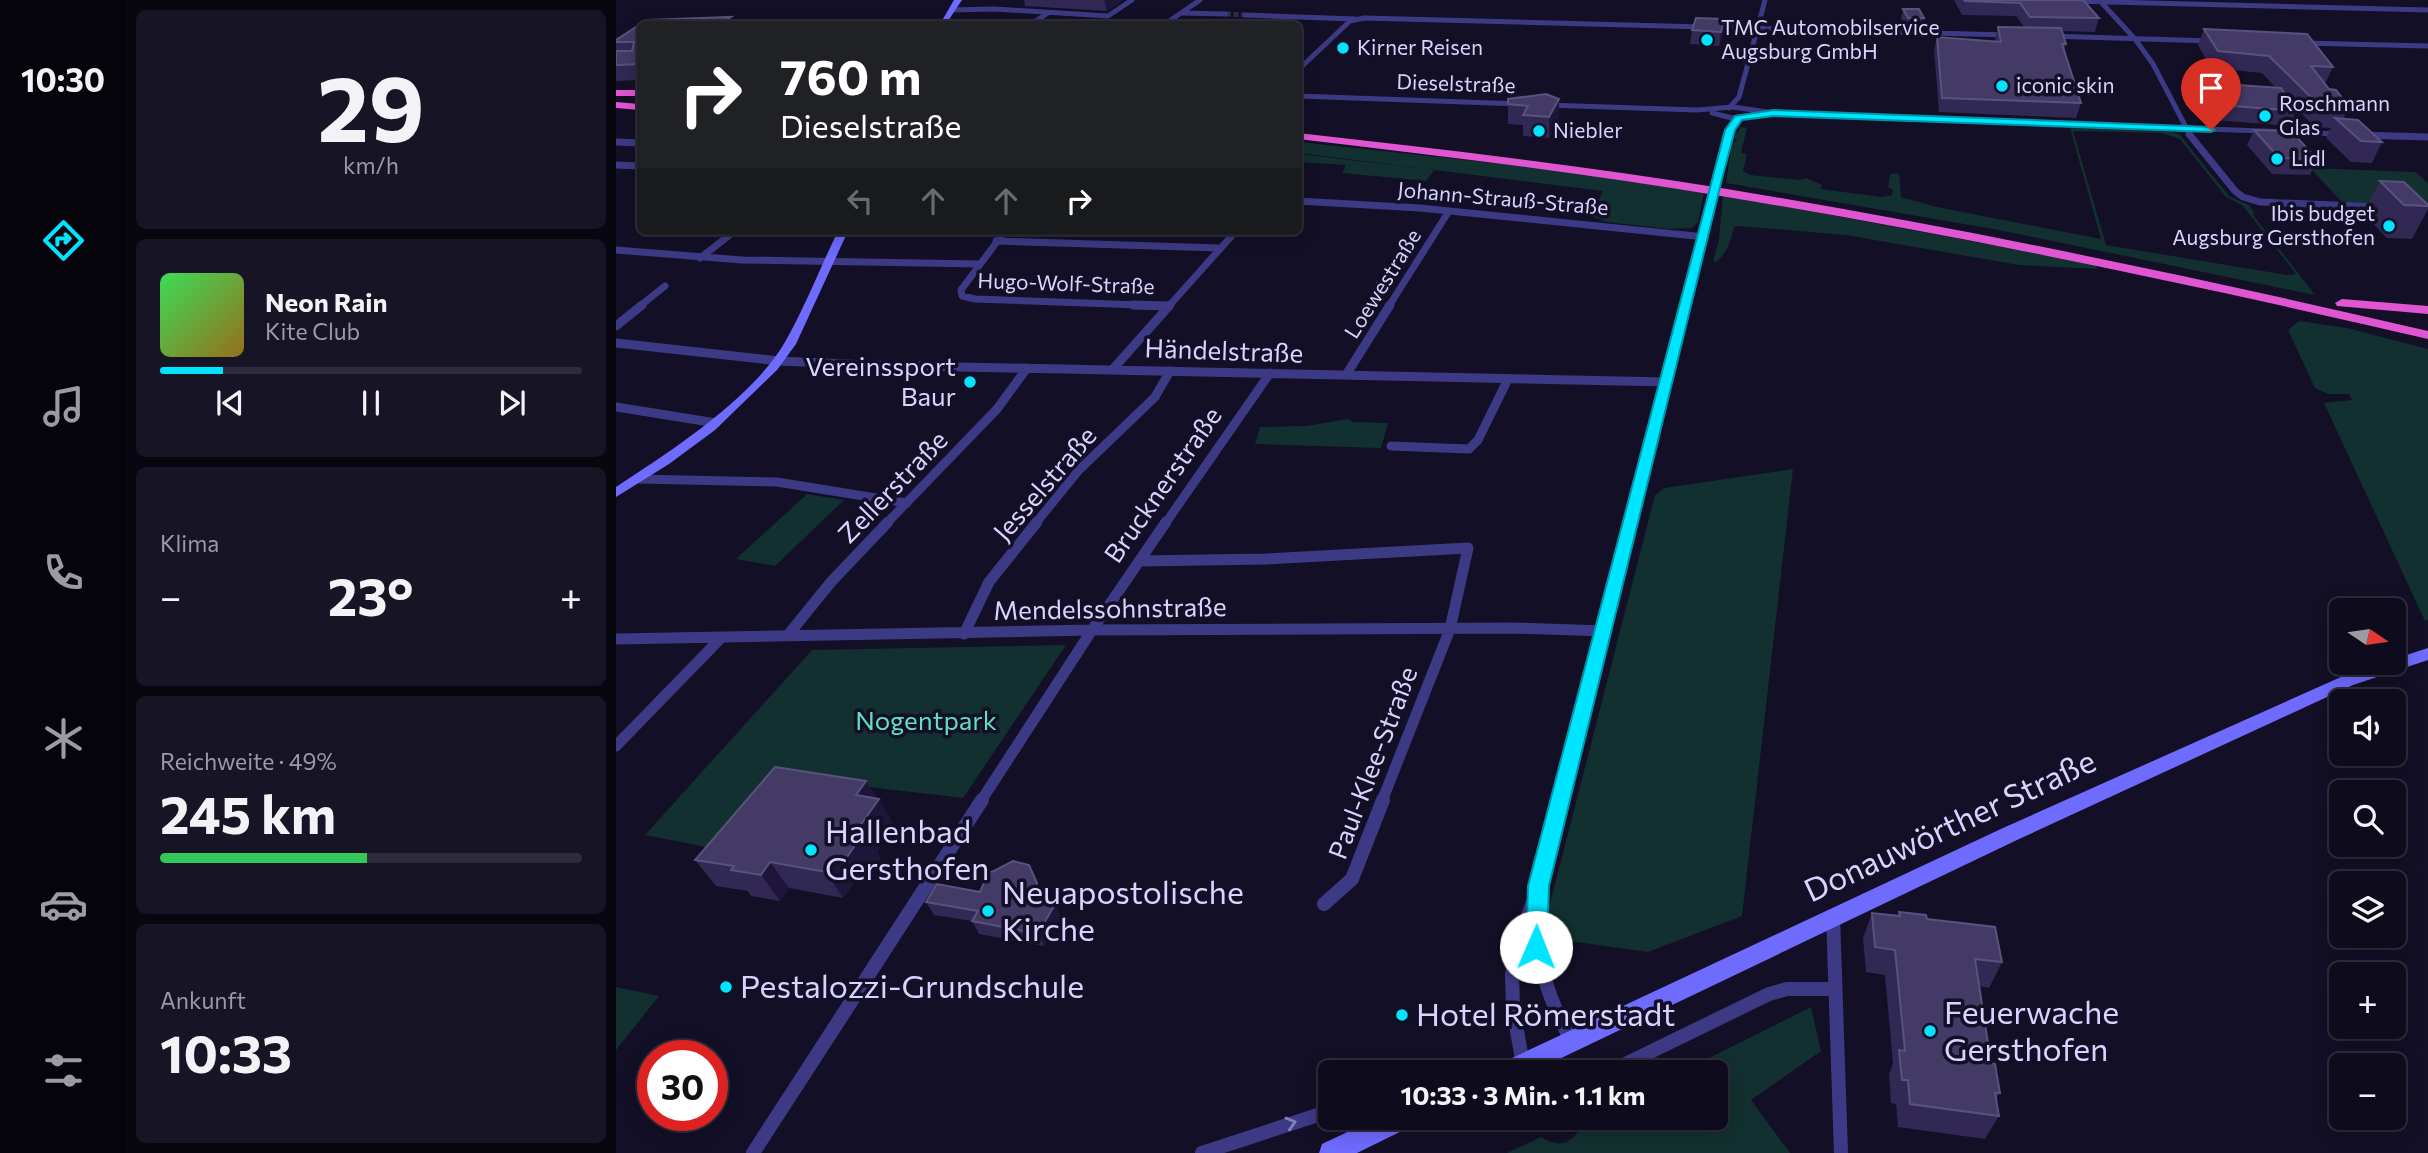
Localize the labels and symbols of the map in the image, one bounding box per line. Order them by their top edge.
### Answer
place label: TMC Automobilservice Augsburg GmbH [1721,14,1940,63]
marker: TMC Automobilservice Augsburg GmbH [1699,32,1715,48]
place label: Kirner Reisen [1357,34,1483,59]
marker: Kirner Reisen [1335,40,1351,56]
pin [2181,58,2241,130]
street label: Dieselstraße [1396,68,1516,97]
place label: iconic skin [2016,72,2115,97]
marker: iconic skin [1994,78,2010,94]
place label: Roschmann Glas [2279,90,2390,139]
marker: Roschmann Glas [2257,108,2273,124]
place label: Niebler [1553,117,1623,142]
marker: Niebler [1531,123,1547,139]
place label: Lidl [2291,145,2326,170]
marker: Lidl [2269,151,2285,167]
street label: Johann-Strauß-Straße [1397,176,1610,219]
place label: Ibis budget Augsburg Gersthofen [2172,200,2375,249]
marker: Ibis budget Augsburg Gersthofen [2381,218,2397,234]
street label: Loewestraße [1338,224,1425,342]
street label: Hugo-Wolf-Straße [977,267,1155,298]
street label: Händelstraße [1144,331,1304,368]
place label: Vereinssport Baur [805,350,956,411]
marker: Vereinssport Baur [962,374,978,390]
street label: Brucknerstraße [1097,400,1227,568]
street label: Jesselstraße [986,420,1102,546]
street label: Zellerstraße [831,424,953,548]
street label: Mendelssohnstraße [993,590,1227,625]
north arrow [2329,598,2406,676]
street label: Paul-Klee-Straße [1321,662,1423,863]
park label: Nogentpark [855,704,997,735]
street label: Donauwörther Straße [1797,739,2101,909]
place label: Hallenbad Gersthofen [825,810,989,887]
marker: Hallenbad Gersthofen [803,842,819,858]
place label: Neuapostolische Kirche [1002,871,1244,948]
marker: Neuapostolische Kirche [980,903,996,919]
position arrow [1499,910,1573,984]
place label: Pestalozzi-Grundschule [740,965,1084,1005]
marker: Pestalozzi-Grundschule [718,979,734,995]
place label: Feuerwache Gersthofen [1944,991,2119,1068]
place label: Hotel Römerstadt [1416,993,1675,1033]
marker: Hotel Römerstadt [1394,1007,1410,1023]
marker: Feuerwache Gersthofen [1922,1023,1938,1039]
speed limit sign: 30 [637,1040,728,1131]
one-way arrow [1285,1117,1297,1131]

